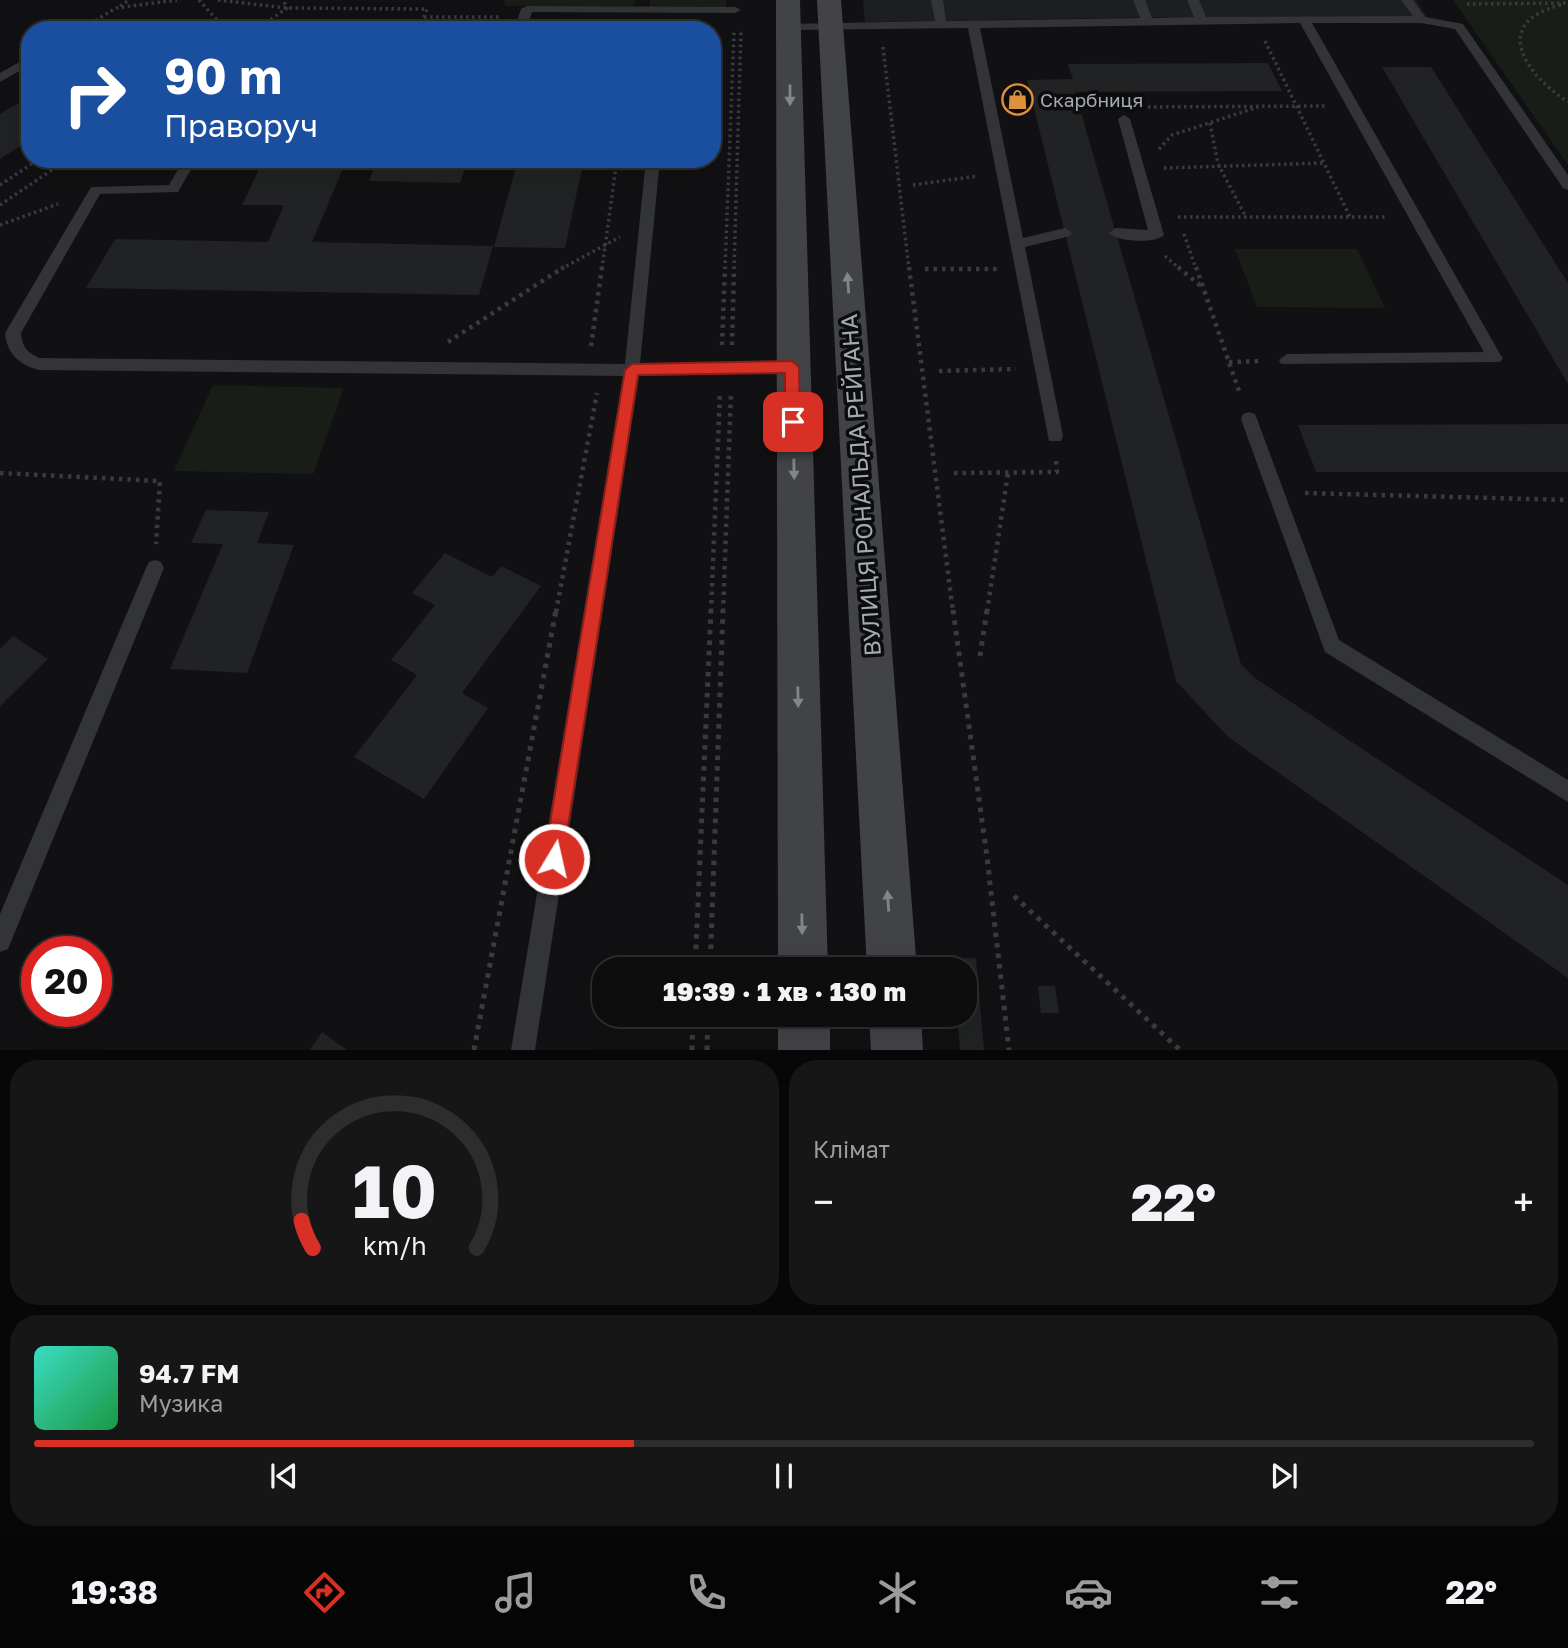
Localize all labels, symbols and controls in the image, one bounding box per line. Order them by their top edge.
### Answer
text: 90 m [164,46,282,105]
icon: right [49,49,140,140]
shop icon: Скарбниця [1000,83,1034,117]
one-way arrow [784,84,796,106]
place label: Скарбниця [1040,88,1143,111]
text: Праворуч [164,106,318,144]
one-way arrow [842,272,853,294]
street label: ВУЛИЦЯ РОНАЛЬДА РЕЙГАНА [834,313,886,657]
pin [763,392,823,452]
icon: arrive [774,403,812,441]
one-way arrow [788,459,799,481]
one-way arrow [792,686,804,708]
position arrow [517,822,591,896]
one-way arrow [882,890,893,912]
one-way arrow [796,914,808,936]
speed limit sign: 20 [21,936,112,1027]
text: 19:39 · 1 хв · 130 m [663,976,906,1007]
text: Клімат [813,1135,890,1163]
text: 10 [352,1148,437,1235]
text: 22° [1131,1170,1216,1232]
text: − [813,1179,834,1224]
text: + [1513,1179,1534,1224]
text: km/h [363,1230,426,1261]
text: 94.7 FM [139,1358,239,1389]
text: Музика [139,1389,223,1417]
icon: previous [265,1457,303,1495]
icon: pause [765,1457,803,1495]
icon: next [1265,1457,1303,1495]
icon: directions [300,1568,349,1617]
icon: music [491,1568,540,1617]
icon: phone [682,1568,731,1617]
icon: climate [873,1568,922,1617]
icon: car [1064,1568,1113,1617]
icon: filters [1255,1568,1304,1617]
text: 19:38 [71,1573,158,1611]
text: 22° [1445,1573,1497,1611]

